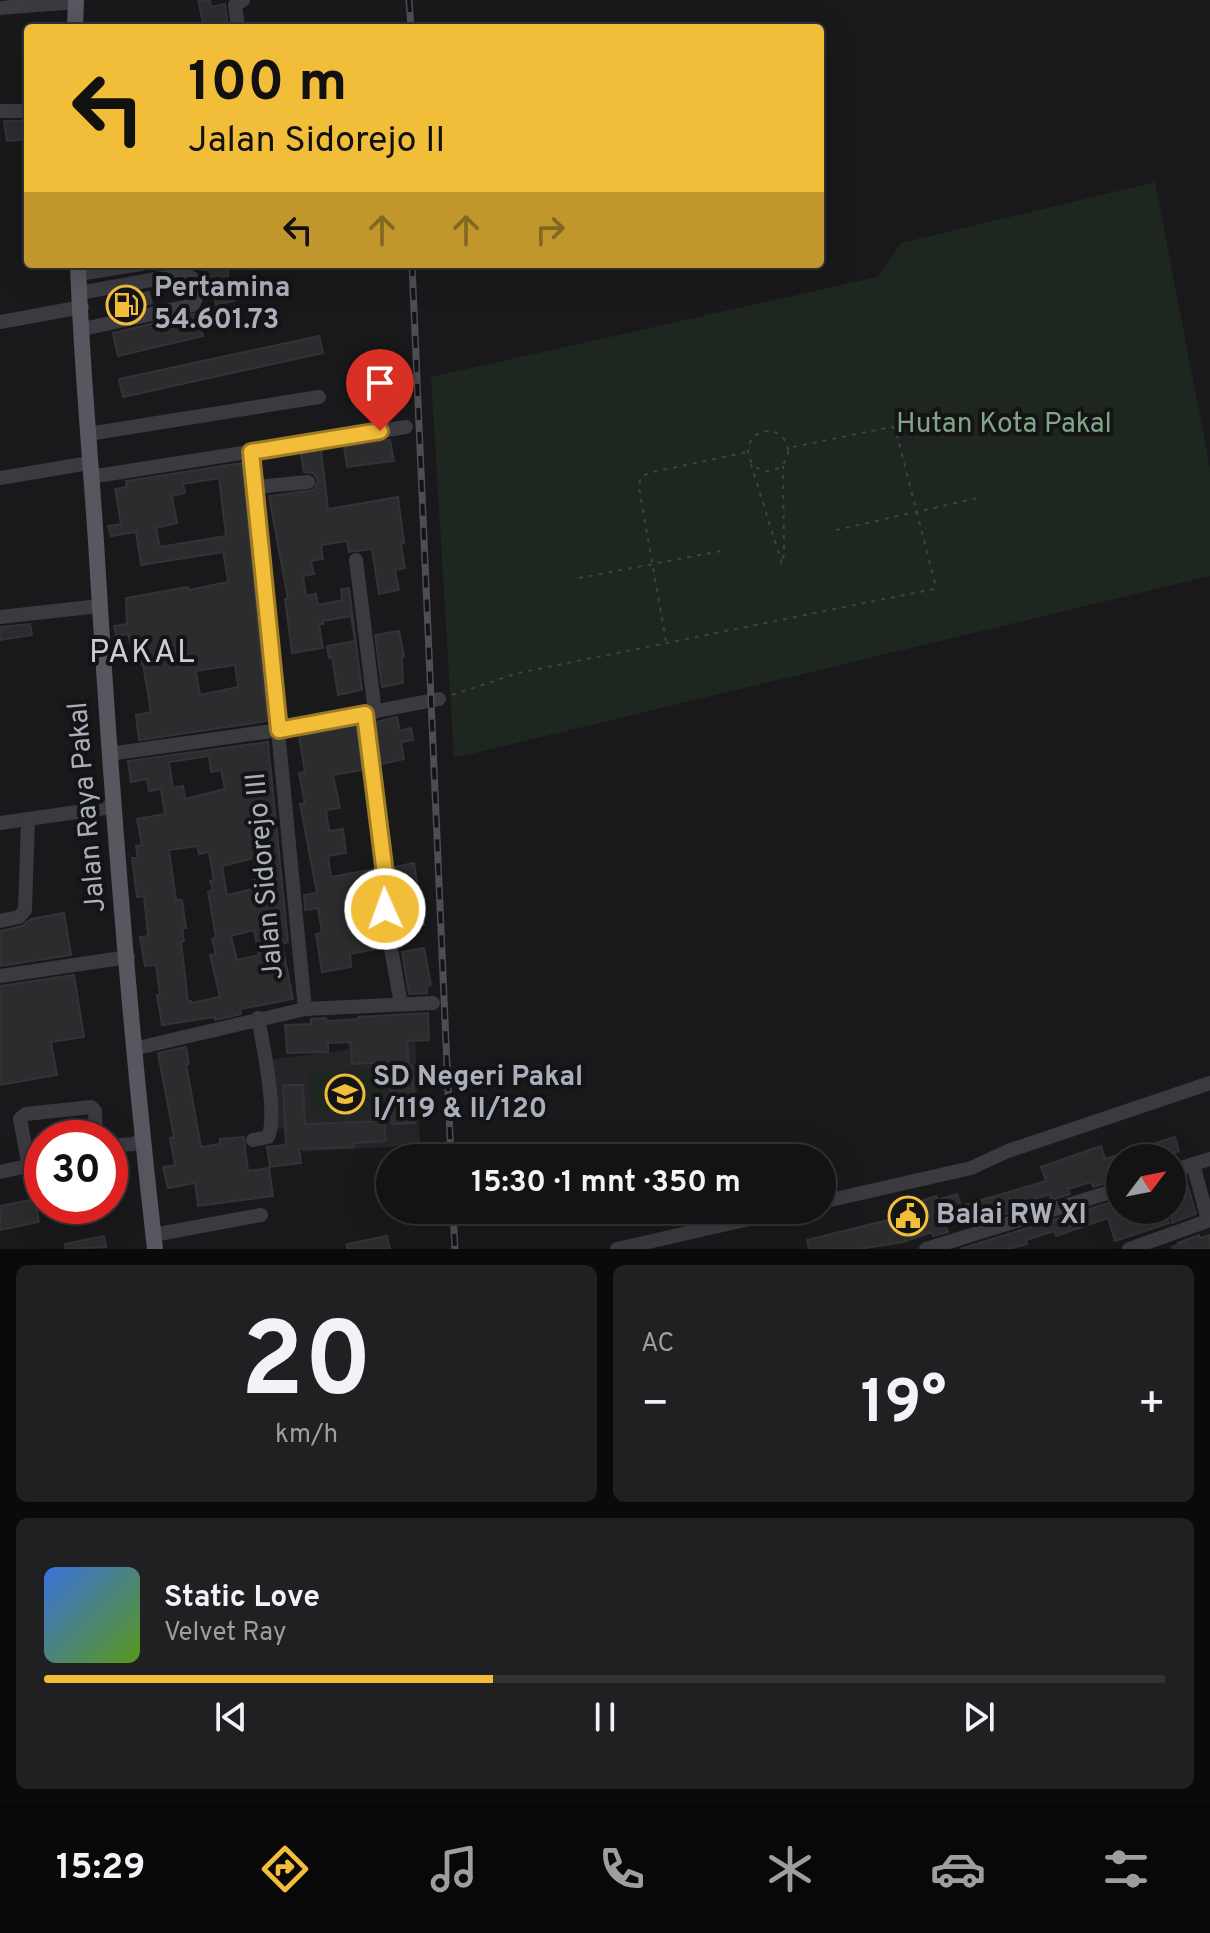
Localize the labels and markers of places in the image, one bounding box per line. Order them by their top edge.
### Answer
place label: Pertamina 54.601.73 [154,271,290,339]
fuel station icon: Pertamina 54.601.73 [105,284,147,326]
pin [346,349,414,431]
place label: SD Negeri Pakal I/119 & II/120 [373,1060,583,1128]
school or university icon: SD Negeri Pakal I/119 & II/120 [324,1073,366,1115]
public building icon: Balai RW XI [887,1195,929,1237]
place label: Balai RW XI [936,1198,1087,1234]

